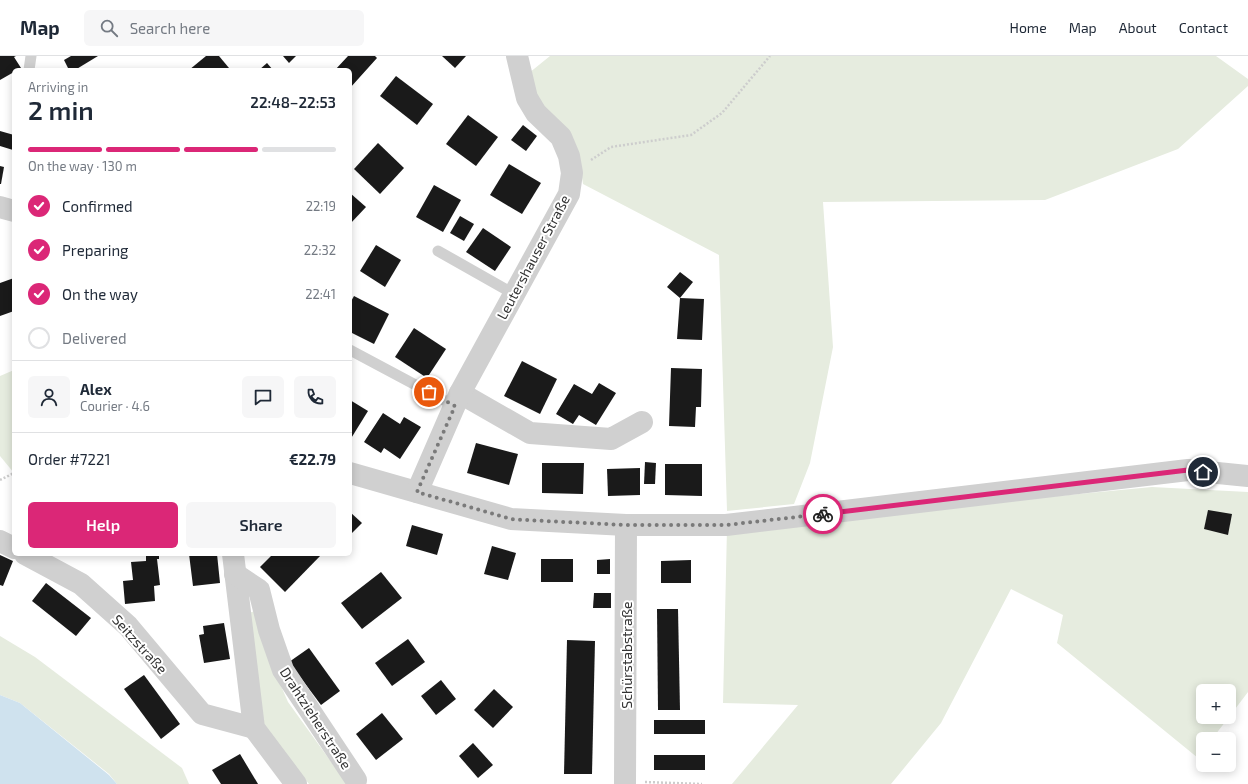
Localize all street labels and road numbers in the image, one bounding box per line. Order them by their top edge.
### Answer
street label: Leutershauser Straße [493,192,573,322]
street label: Schürstabstraße [618,601,635,709]
street label: Seitzstraße [109,611,171,677]
street label: Drahtzieherstraße [277,664,355,772]

